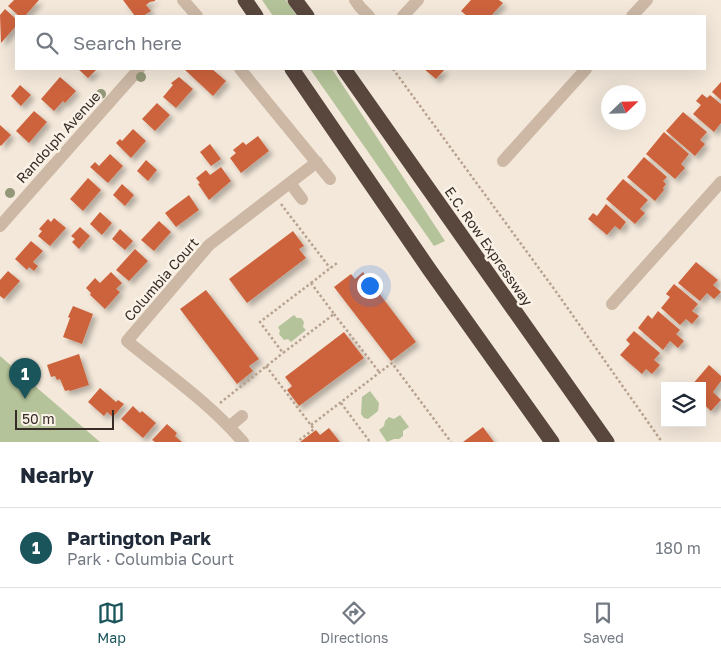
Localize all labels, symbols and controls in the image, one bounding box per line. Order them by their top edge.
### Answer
search box [15,15,706,70]
icon: search [33,29,61,57]
text: Search here [73,31,182,54]
north arrow [601,85,646,130]
street label: Randolph Avenue [12,88,104,186]
street label: E.C. Row Expressway [441,183,537,309]
street label: Columbia Court [120,234,202,324]
your location [357,273,383,299]
pin: 1 [9,358,41,399]
map controls [661,382,706,427]
button: layers [661,382,706,427]
scale bar [15,407,114,430]
text: 50 m [22,410,55,427]
text: Nearby [20,462,94,488]
text: Partington Park [67,526,211,549]
text: 1 [32,538,40,558]
text: 180 m [655,538,701,558]
text: Park · Columbia Court [67,549,234,569]
tab: Map [97,599,126,646]
tab: Directions [320,599,389,646]
tab: Saved [583,599,624,646]

